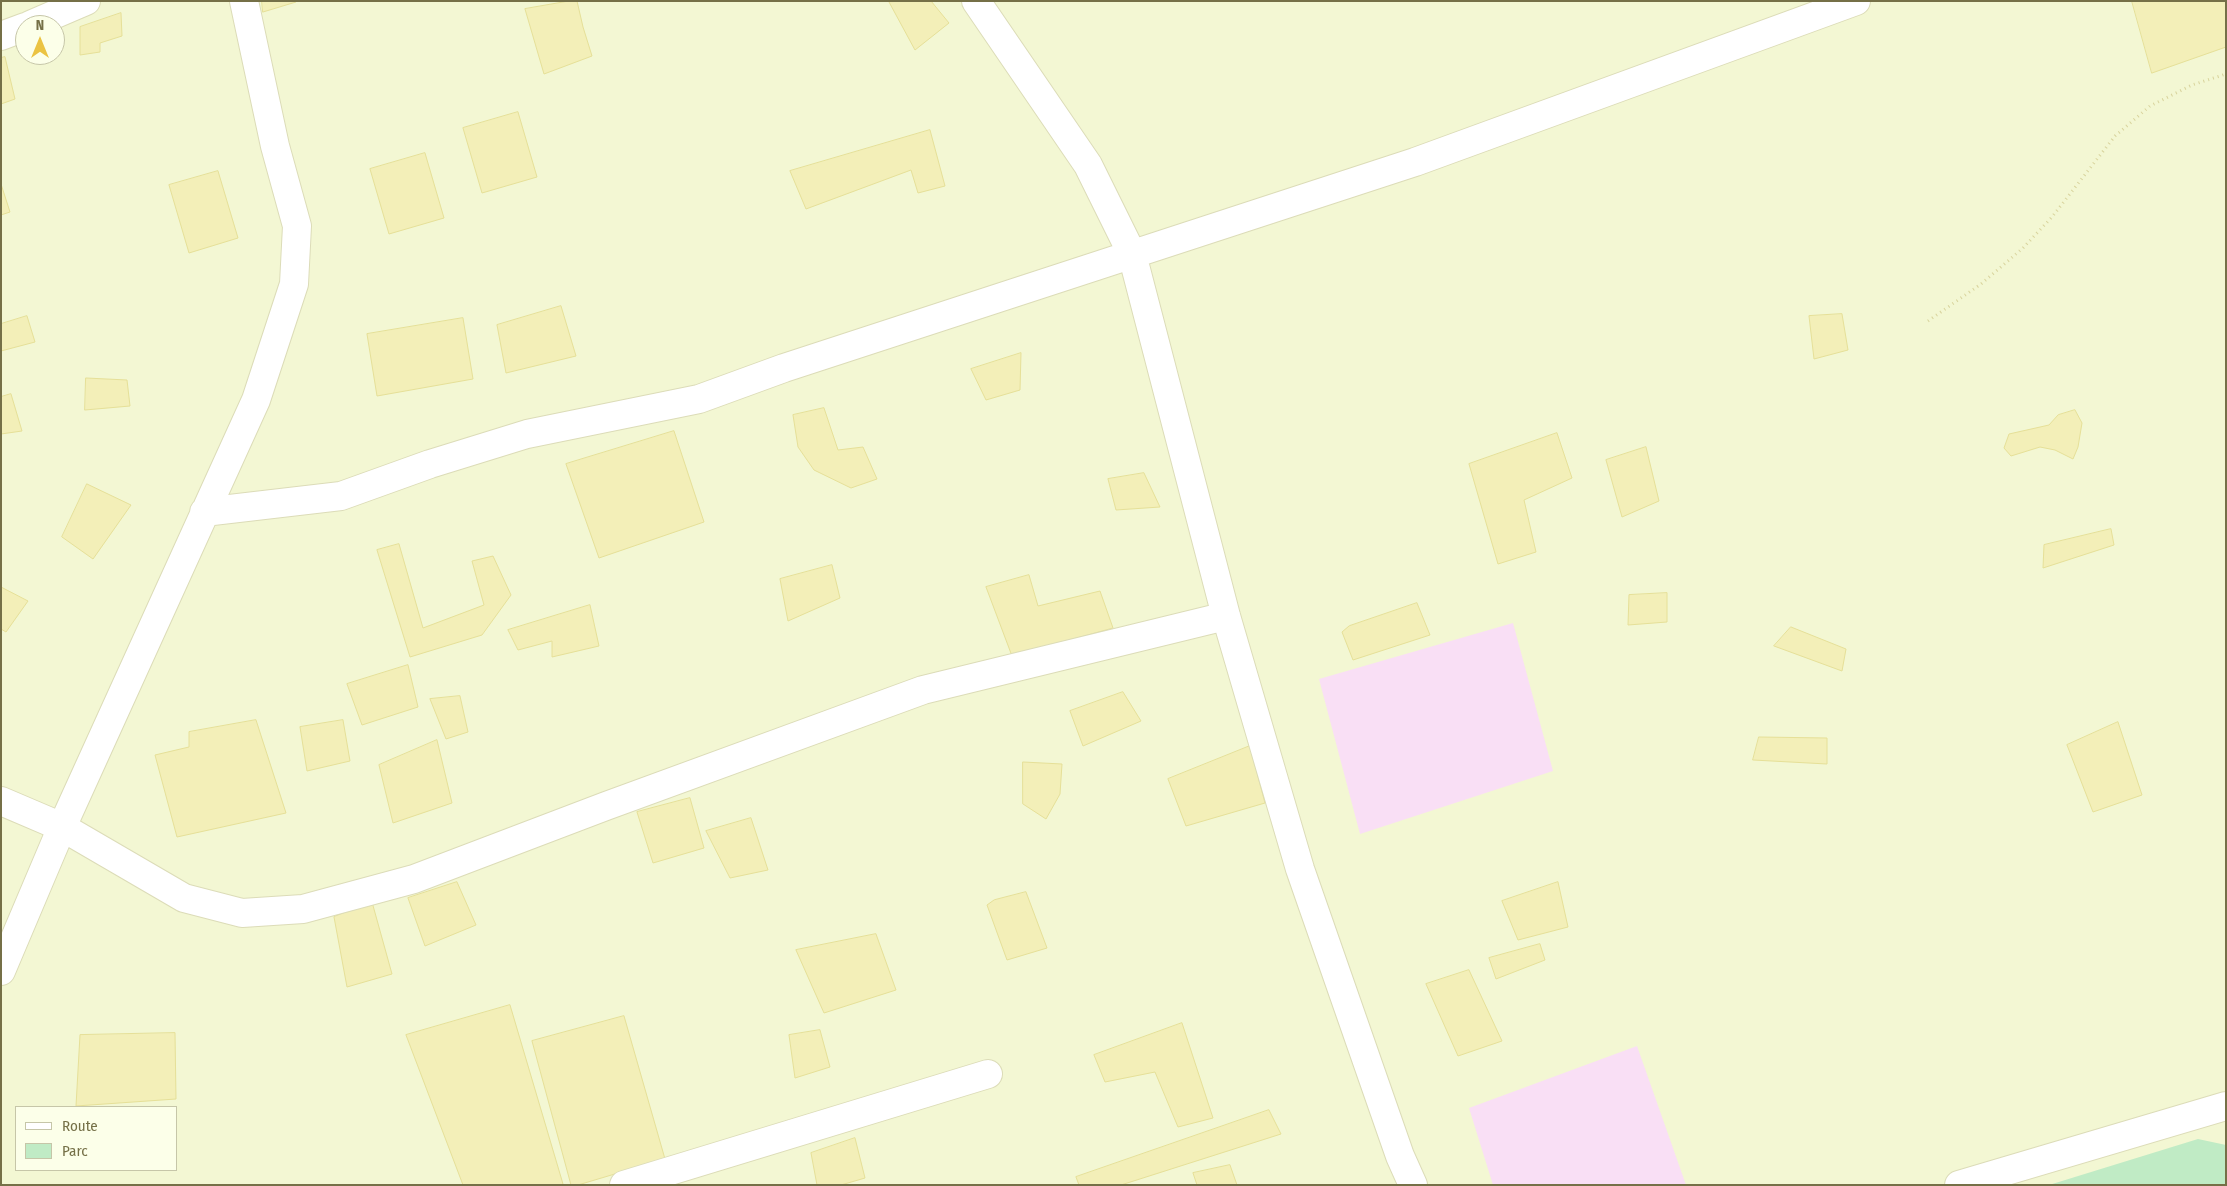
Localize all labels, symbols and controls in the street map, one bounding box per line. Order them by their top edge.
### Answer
north arrow [15,15,65,65]
text: N [36,17,44,34]
legend [15,1106,178,1171]
text: Route [62,1117,98,1135]
text: Parc [62,1142,88,1160]

